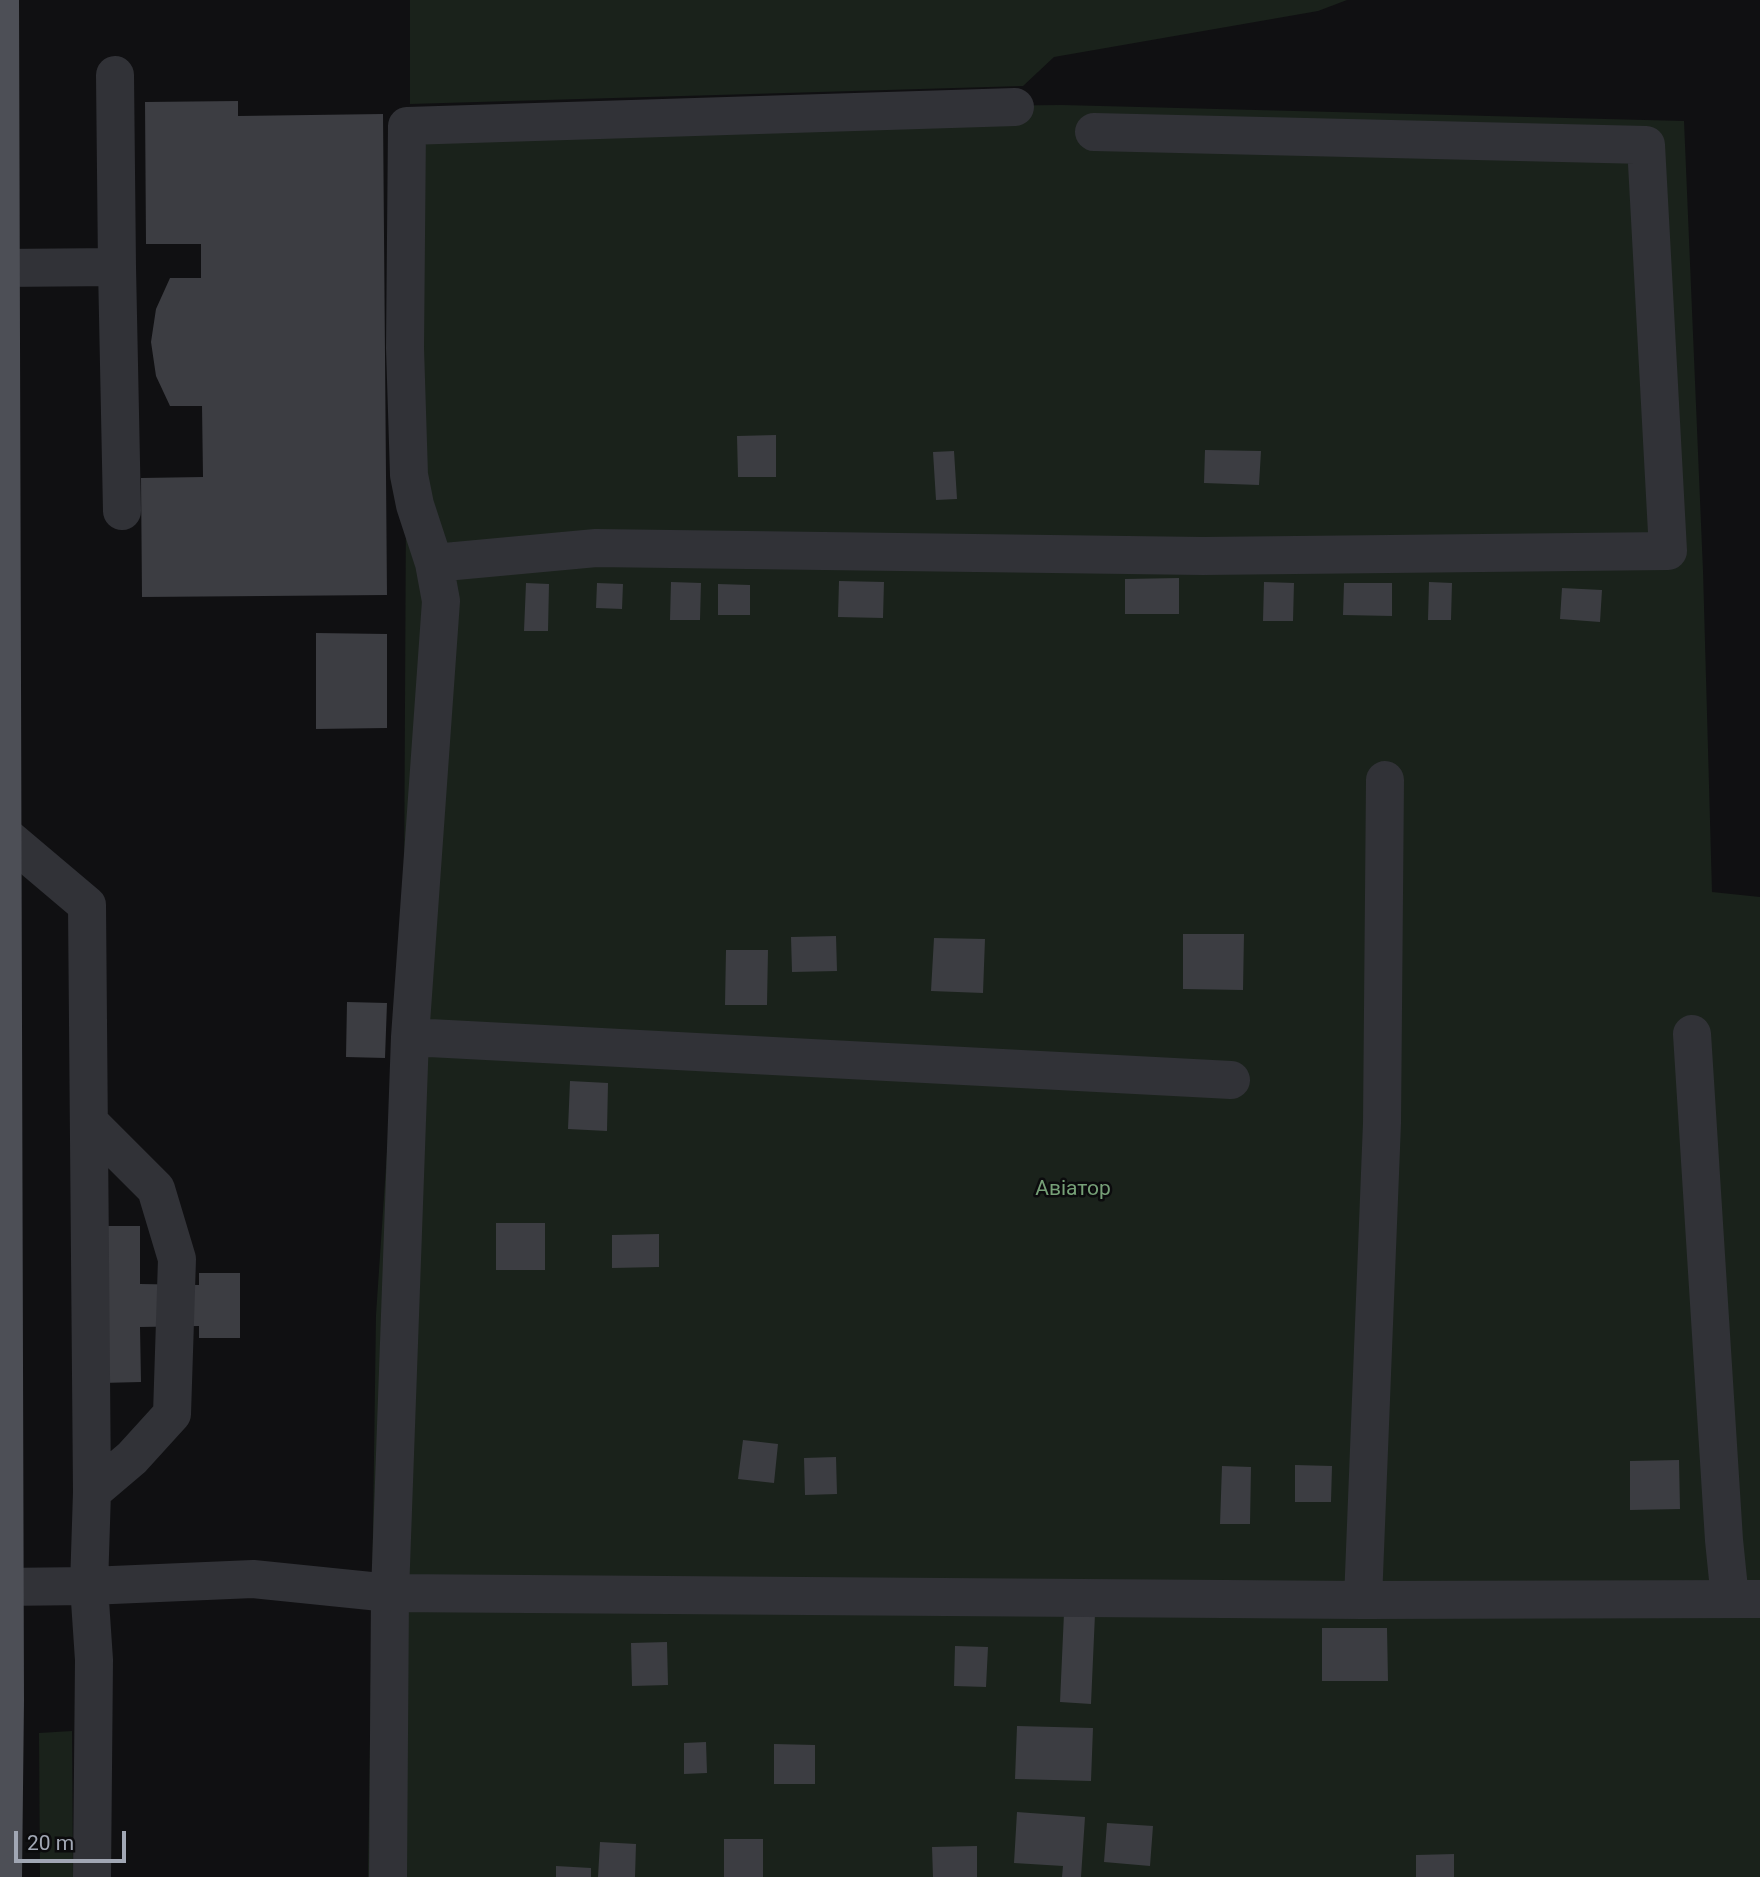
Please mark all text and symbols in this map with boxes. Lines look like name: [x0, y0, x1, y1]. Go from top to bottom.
park label: Авіатор: [1035, 1177, 1111, 1203]
scale bar: [18, 1818, 130, 1862]
text: 20 m: [27, 1831, 74, 1855]

